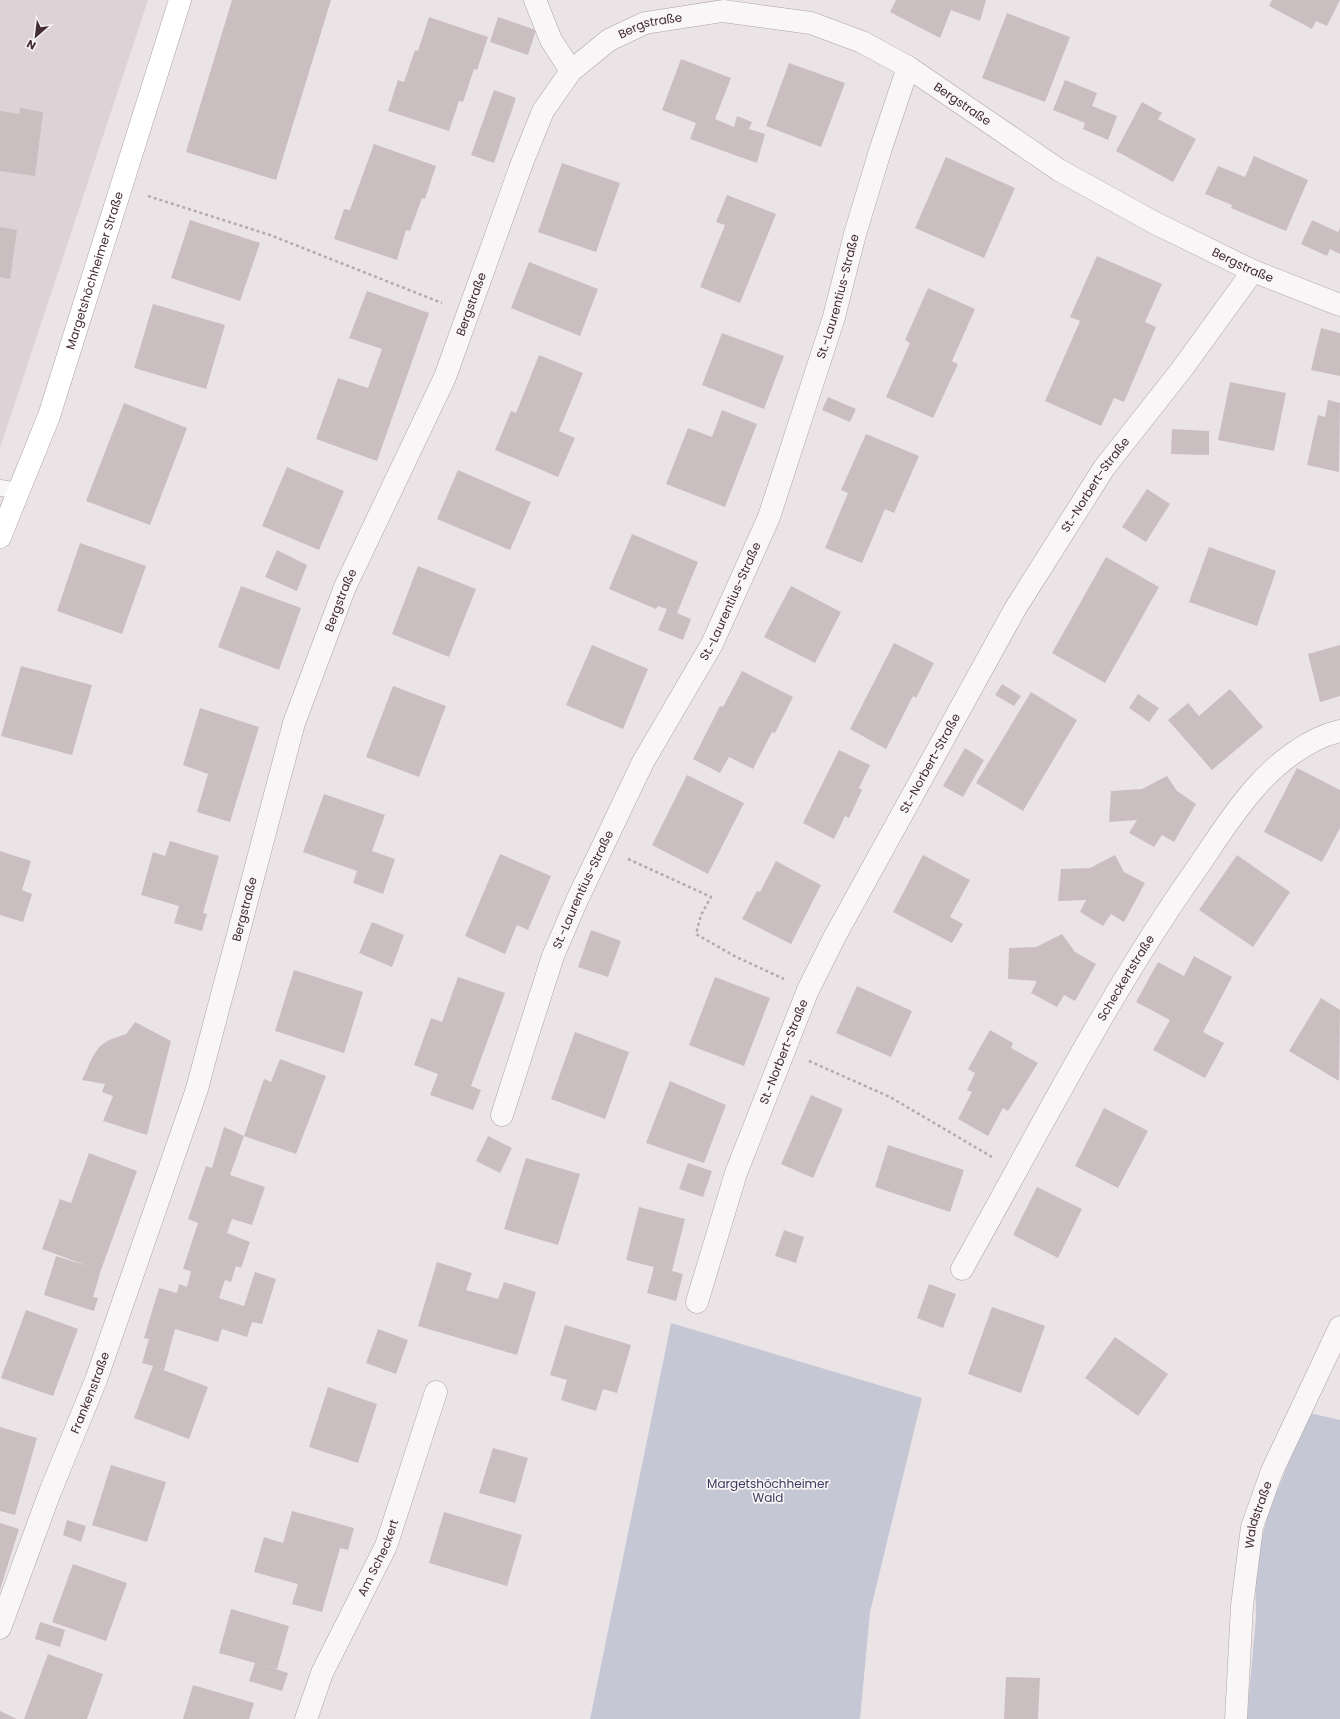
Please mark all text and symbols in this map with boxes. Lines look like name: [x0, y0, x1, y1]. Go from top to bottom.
street label: Bergstraße: [615, 8, 683, 43]
north arrow: [16, 16, 56, 56]
text: N: [24, 36, 39, 54]
street label: Bergstraße: [930, 78, 995, 129]
street label: Margetshöchheimer Straße: [61, 189, 127, 352]
street label: St.-Laurentius-Straße: [812, 232, 863, 361]
street label: Bergstraße: [1209, 243, 1276, 286]
street label: Bergstraße: [452, 270, 490, 338]
street label: St.-Norbert-Straße: [1056, 433, 1133, 535]
street label: St.-Laurentius-Straße: [695, 539, 765, 664]
street label: Bergstraße: [320, 566, 361, 634]
street label: St.-Norbert-Straße: [895, 710, 964, 816]
street label: St.-Laurentius-Straße: [548, 827, 617, 951]
street label: Bergstraße: [227, 875, 261, 943]
street label: Scheckertstraße: [1093, 931, 1158, 1024]
street label: St.-Norbert-Straße: [755, 996, 812, 1107]
street label: Frankenstraße: [66, 1349, 113, 1436]
park label: Margetshöchheimer Wald: [707, 1475, 829, 1506]
street label: Waldstraße: [1240, 1479, 1276, 1550]
street label: Am Scheckert: [353, 1517, 402, 1599]

